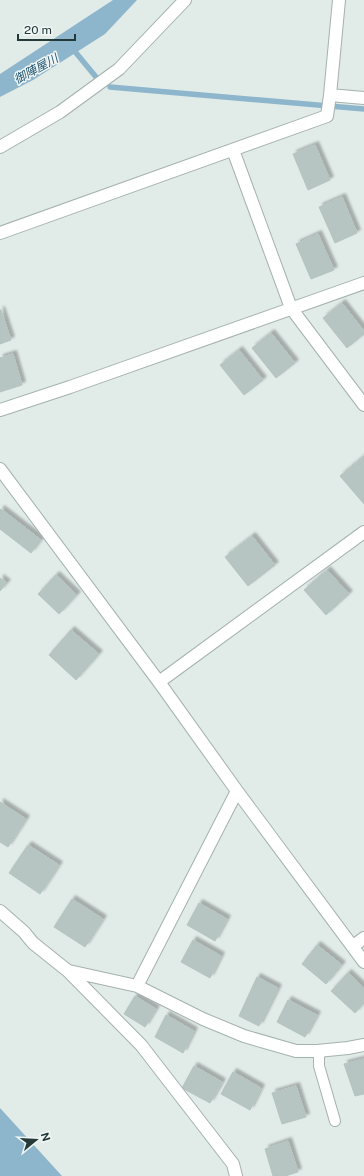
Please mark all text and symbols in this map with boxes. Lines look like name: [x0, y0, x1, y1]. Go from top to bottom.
scale bar: [18, 16, 75, 42]
text: 20 m: [24, 23, 52, 37]
water label: 御陣屋川: [12, 50, 62, 87]
north arrow: [16, 1120, 56, 1160]
text: N: [38, 1131, 53, 1143]

